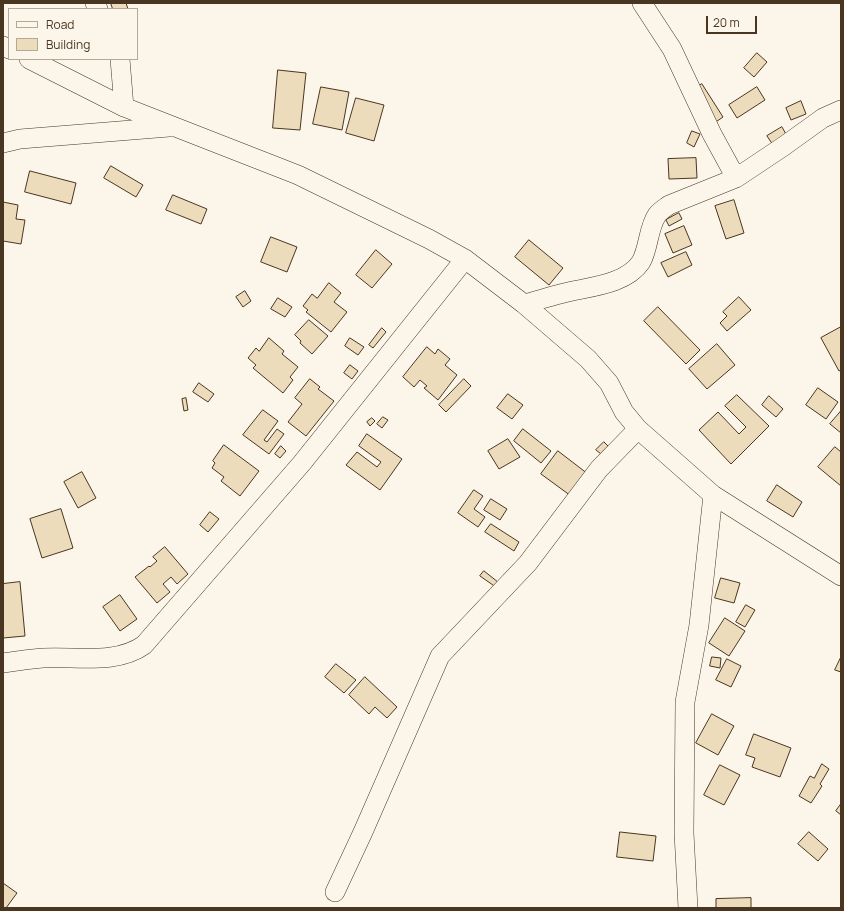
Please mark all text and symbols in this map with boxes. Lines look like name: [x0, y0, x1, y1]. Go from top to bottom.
legend: [8, 8, 138, 60]
scale bar: [708, 8, 759, 34]
text: 20 m: [713, 14, 740, 31]
text: Road: [46, 16, 74, 33]
text: Building: [46, 36, 90, 53]

